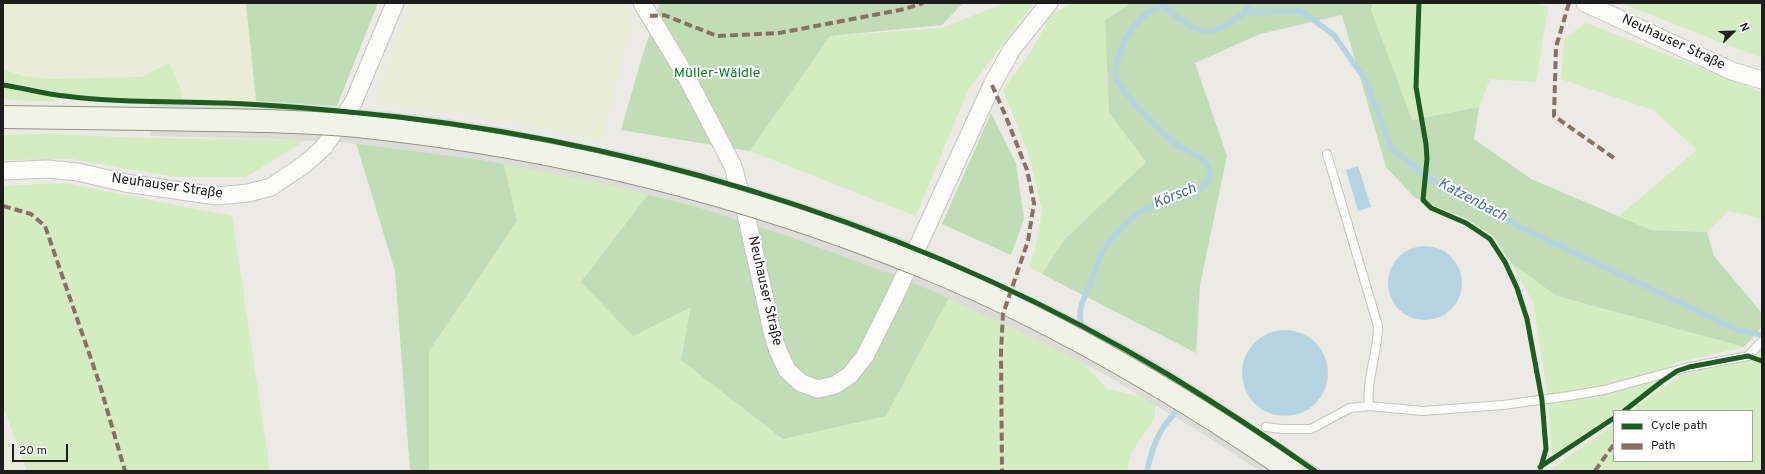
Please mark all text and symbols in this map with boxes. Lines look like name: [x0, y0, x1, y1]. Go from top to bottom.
street label: Neuhauser Straße: [1619, 12, 1727, 74]
north arrow: [1713, 12, 1753, 52]
text: N: [1736, 21, 1752, 34]
park label: Müller-Wäldle: [674, 66, 760, 82]
street label: Neuhauser Straße: [110, 171, 224, 203]
water label: Katzenbach: [1434, 175, 1510, 227]
water label: Körsch: [1151, 180, 1199, 214]
street label: Neuhauser Straße: [743, 234, 785, 348]
legend: [1613, 410, 1753, 462]
text: Cycle path: [1651, 418, 1708, 434]
scale bar: [14, 436, 70, 462]
text: Path: [1651, 438, 1676, 454]
text: 20 m: [19, 443, 47, 459]

